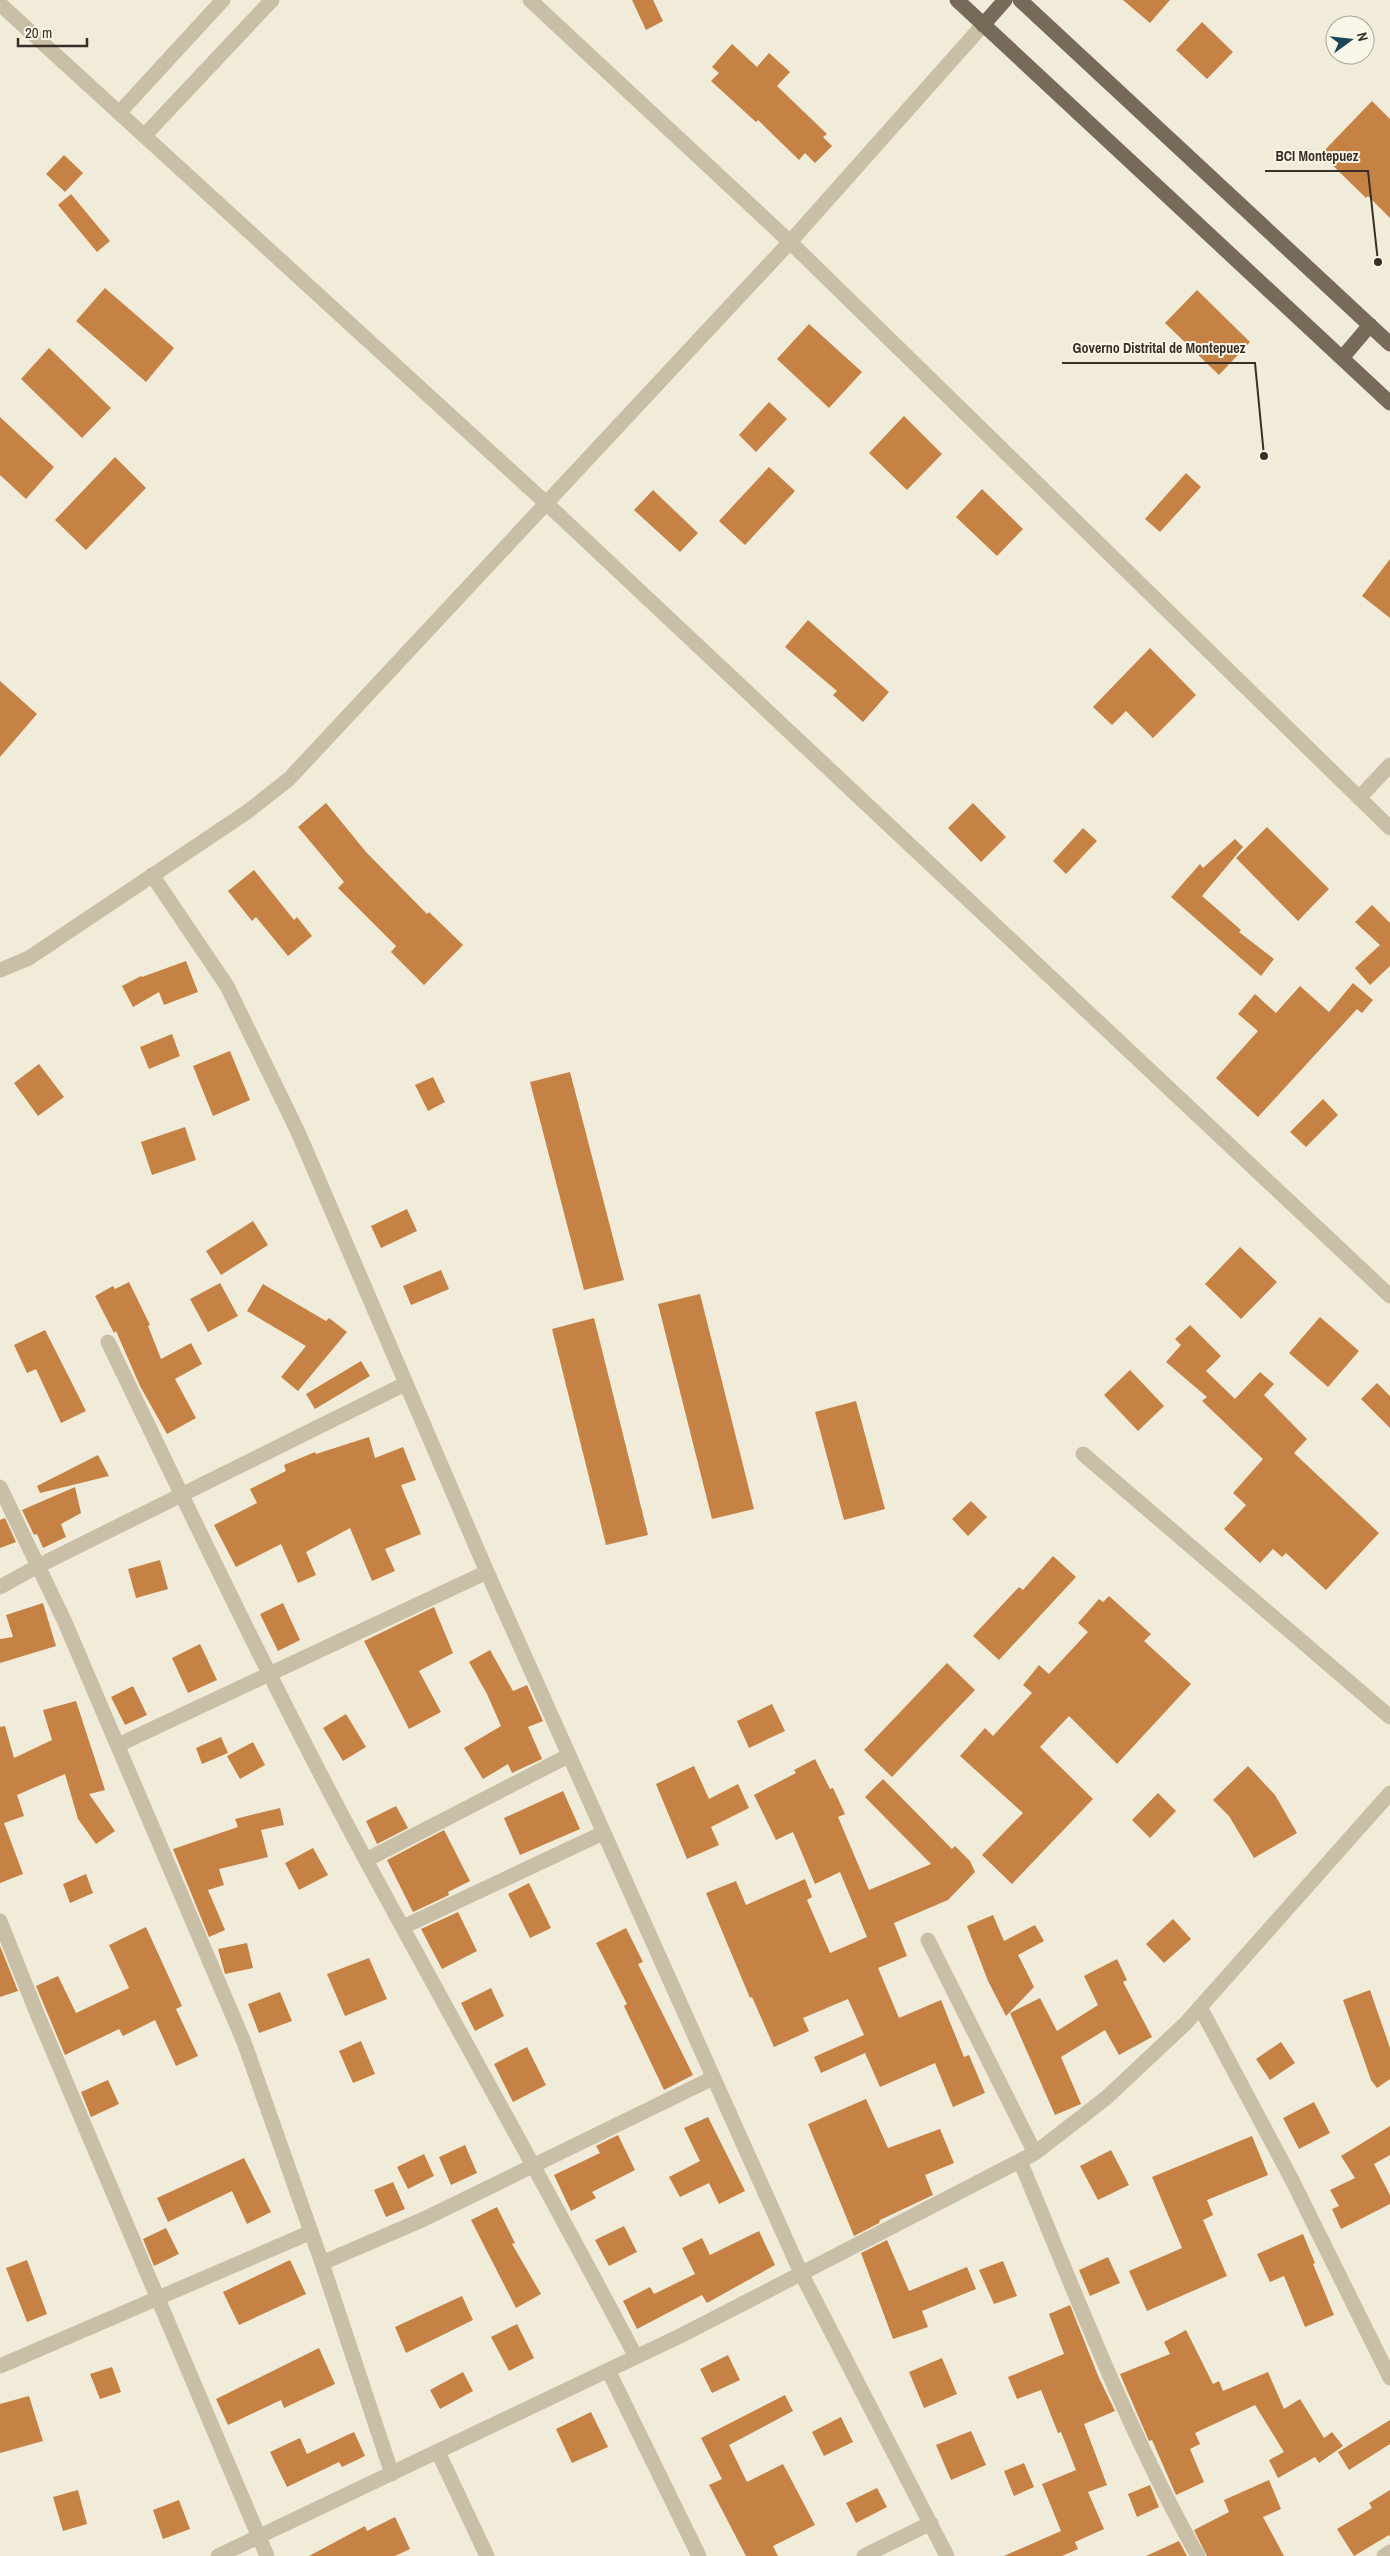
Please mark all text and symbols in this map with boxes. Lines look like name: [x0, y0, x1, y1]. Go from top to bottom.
scale bar: [18, 15, 86, 47]
north arrow: [1325, 15, 1375, 65]
text: 20 m: [25, 22, 52, 43]
text: N: [1353, 30, 1372, 43]
callout: BCI Montepuez: [1265, 142, 1368, 171]
text: BCI Montepuez: [1276, 147, 1359, 165]
callout: Governo Distrital de Montepuez: [1062, 334, 1255, 363]
text: Governo Distrital de Montepuez: [1073, 339, 1246, 357]

